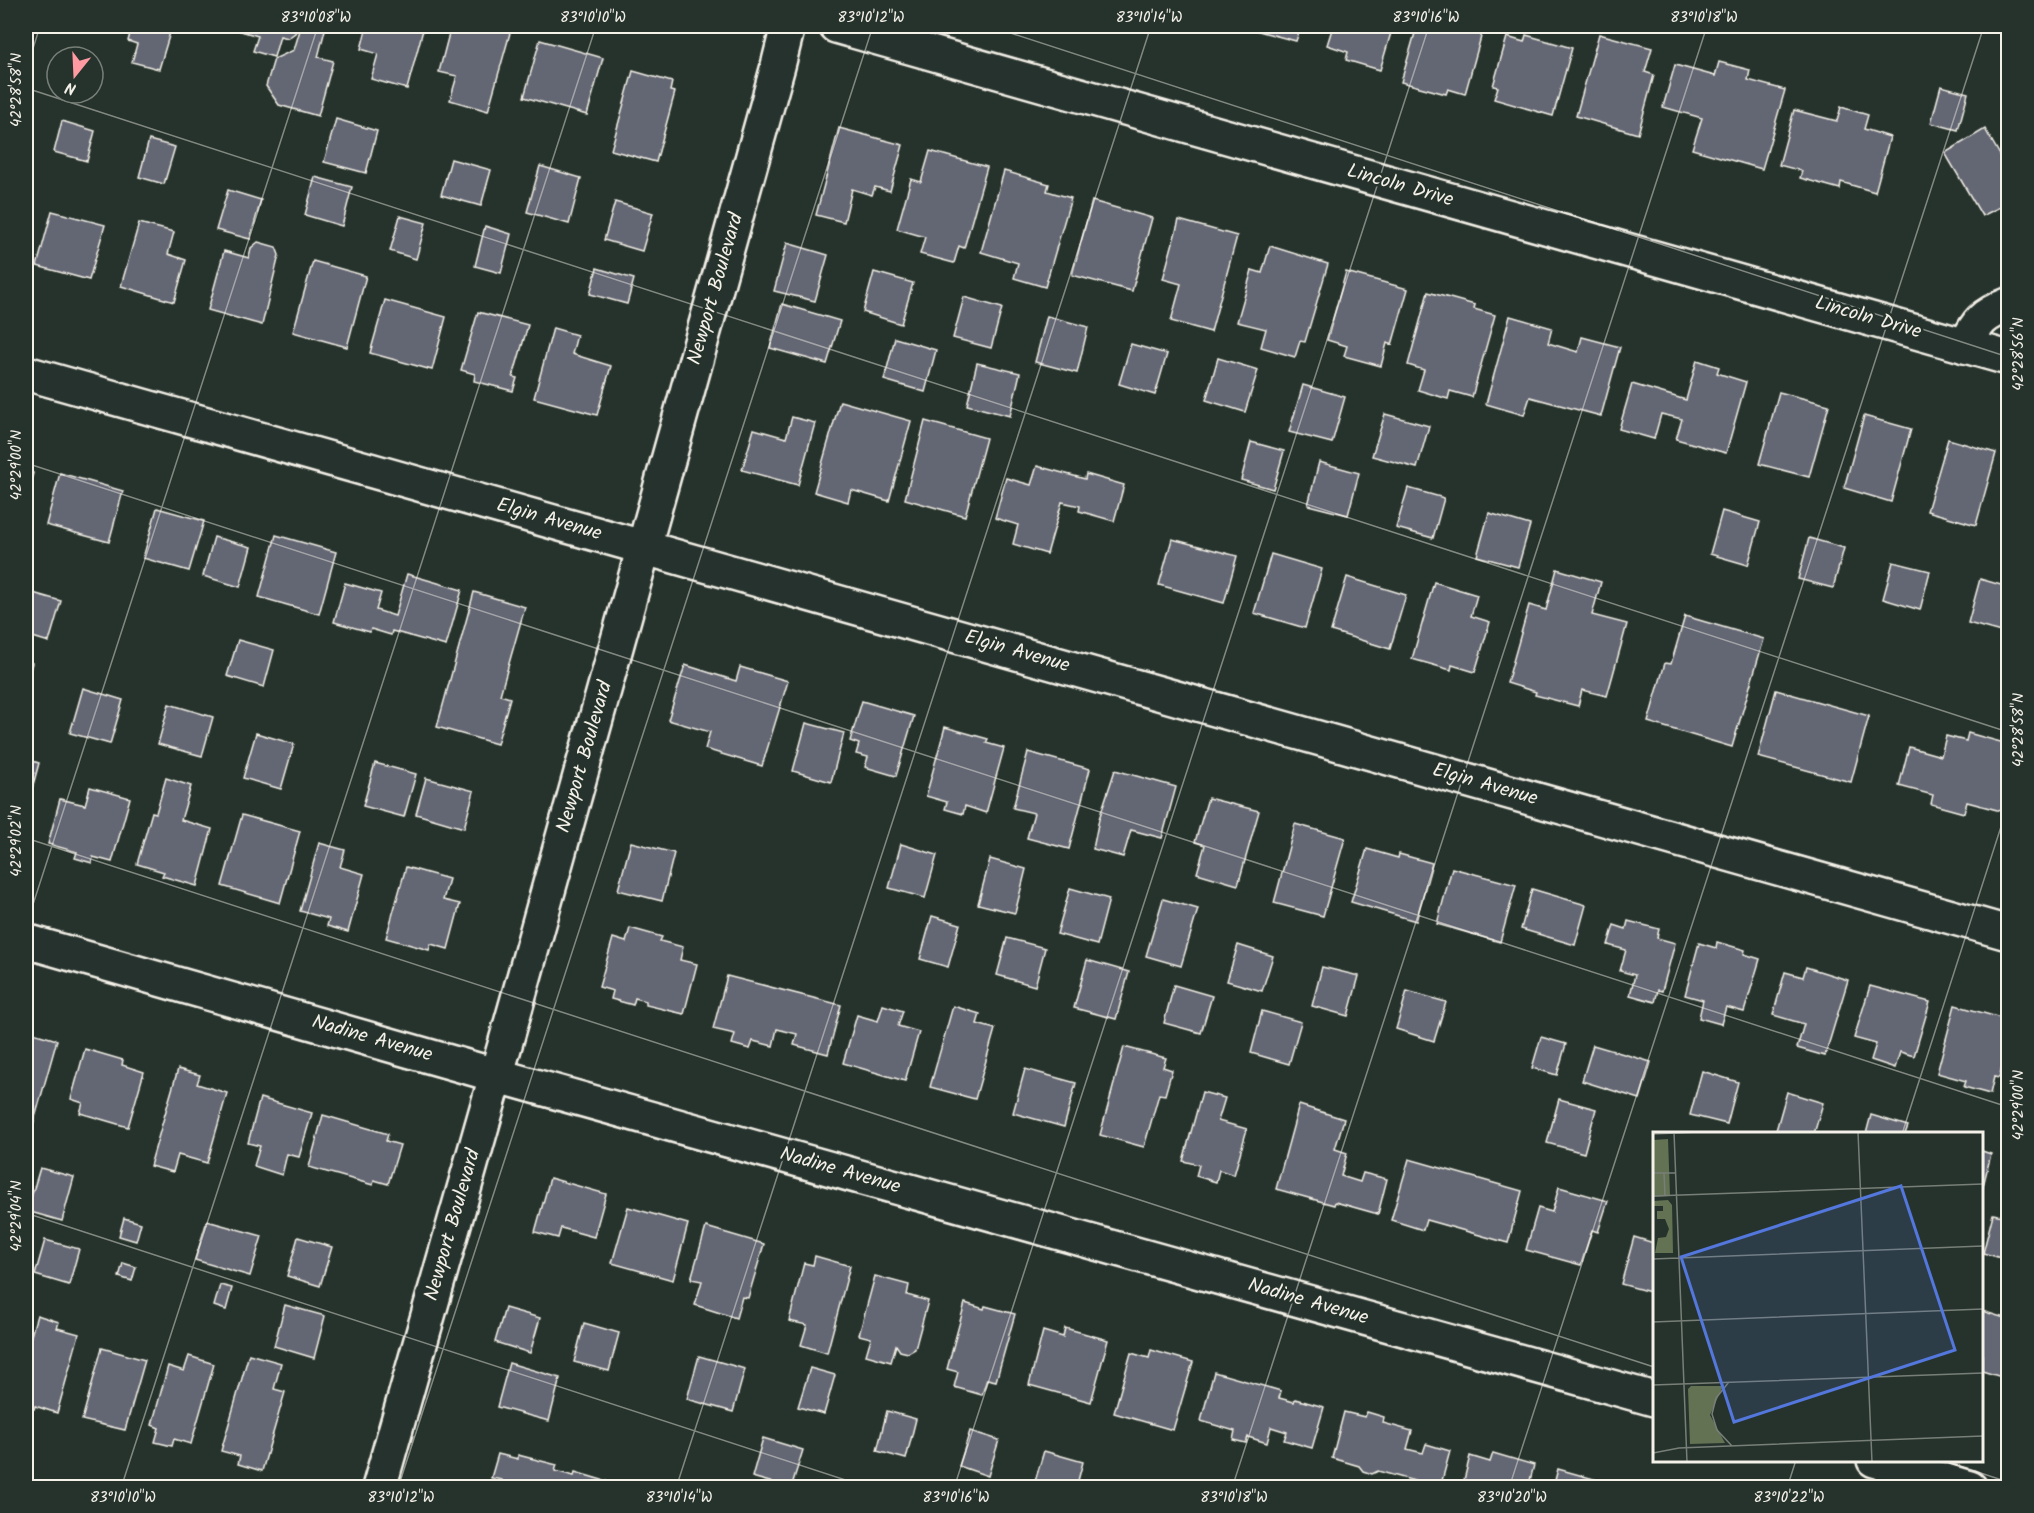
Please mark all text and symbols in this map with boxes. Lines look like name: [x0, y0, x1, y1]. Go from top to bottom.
text: 83°10'08"W: [281, 6, 351, 30]
text: 83°10'10"W: [560, 6, 626, 30]
text: 83°10'12"W: [837, 6, 905, 30]
text: 83°10'14"W: [1116, 6, 1183, 30]
text: 83°10'16"W: [1393, 6, 1460, 30]
text: 83°10'18"W: [1670, 6, 1738, 30]
north arrow: [45, 45, 105, 105]
text: 42°28'58"N: [5, 53, 29, 127]
text: N: [62, 74, 79, 101]
street label: Lincoln Drive: [1343, 156, 1457, 216]
street label: Newport Boulevard: [679, 208, 753, 369]
street label: Lincoln Drive: [1811, 288, 1925, 348]
text: 42°28'56"N: [2007, 317, 2031, 391]
text: 42°29'00"N: [5, 430, 29, 500]
street label: Elgin Avenue: [492, 490, 606, 550]
street label: Elgin Avenue: [960, 622, 1074, 682]
street label: Newport Boulevard: [548, 676, 622, 837]
text: 42°28'58"N: [2007, 693, 2031, 767]
street label: Elgin Avenue: [1428, 755, 1542, 815]
text: 42°29'02"N: [5, 805, 29, 877]
street label: Nadine Avenue: [308, 1006, 436, 1072]
text: 42°29'00"N: [2007, 1070, 2031, 1140]
inset map: [1653, 1132, 1983, 1462]
street label: Nadine Avenue: [776, 1138, 904, 1204]
street label: Newport Boulevard: [416, 1144, 490, 1305]
text: 42°29'04"N: [5, 1180, 29, 1252]
street label: Nadine Avenue: [1244, 1269, 1372, 1335]
text: 83°10'10"W: [90, 1486, 156, 1510]
text: 83°10'12"W: [367, 1486, 435, 1510]
text: 83°10'14"W: [646, 1486, 713, 1510]
text: 83°10'16"W: [923, 1486, 990, 1510]
text: 83°10'18"W: [1200, 1486, 1268, 1510]
text: 83°10'20"W: [1477, 1486, 1547, 1510]
text: 83°10'22"W: [1753, 1486, 1825, 1510]

